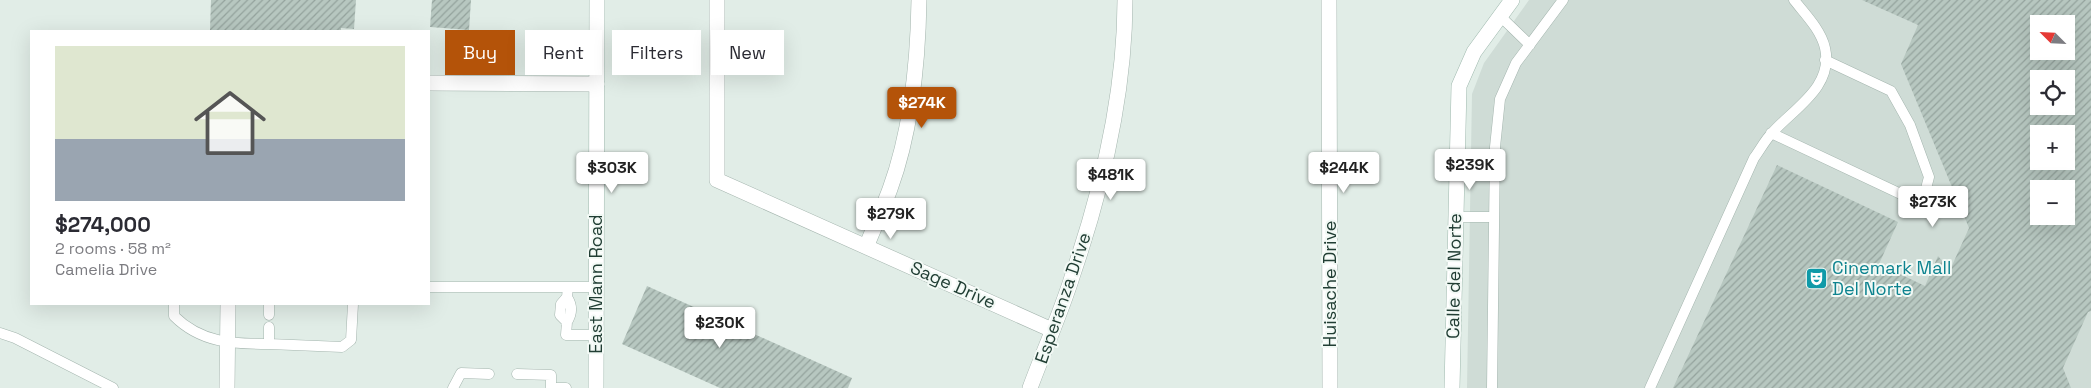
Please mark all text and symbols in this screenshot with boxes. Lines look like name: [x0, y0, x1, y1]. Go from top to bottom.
north arrow: [2030, 15, 2075, 60]
map controls: [2030, 15, 2075, 225]
chip: Buy: [445, 30, 515, 75]
chip: Rent: [525, 30, 602, 75]
chip: Filters: [612, 30, 701, 75]
chip: New: [711, 30, 784, 75]
button: locate: [2030, 70, 2075, 115]
icon: home: [185, 78, 275, 168]
pin: $274K: [887, 86, 957, 129]
text: $274K: [898, 92, 946, 113]
button: +: [2030, 125, 2075, 170]
pin: $239K: [1435, 148, 1505, 191]
pin: $303K: [577, 152, 647, 194]
pin: $244K: [1309, 152, 1379, 194]
text: $239K: [1446, 154, 1494, 175]
text: $303K: [587, 157, 637, 178]
text: $244K: [1319, 157, 1369, 178]
pin: $481K: [1076, 158, 1146, 201]
text: $481K: [1088, 164, 1134, 185]
button: −: [2030, 180, 2075, 225]
pin: $273K: [1898, 186, 1968, 228]
text: $273K: [1909, 191, 1957, 212]
pin: $279K: [856, 198, 926, 240]
text: $279K: [867, 203, 915, 224]
text: $274,000: [55, 211, 151, 238]
street label: Calle del Norte: [1441, 213, 1466, 339]
street label: East Mann Road: [584, 214, 607, 354]
street label: Huisache Drive: [1318, 221, 1341, 347]
street label: Esperanza Drive: [1029, 229, 1096, 366]
text: 2 rooms · 58 m²: [55, 238, 171, 259]
street label: Sage Drive: [907, 256, 999, 314]
place label: Cinemark Mall Del Norte: [1832, 256, 1951, 300]
text: Camelia Drive: [55, 259, 157, 280]
theatre icon: Cinemark Mall Del Norte: [1804, 266, 1828, 290]
pin: $230K: [685, 306, 755, 349]
text: $230K: [695, 312, 745, 333]

